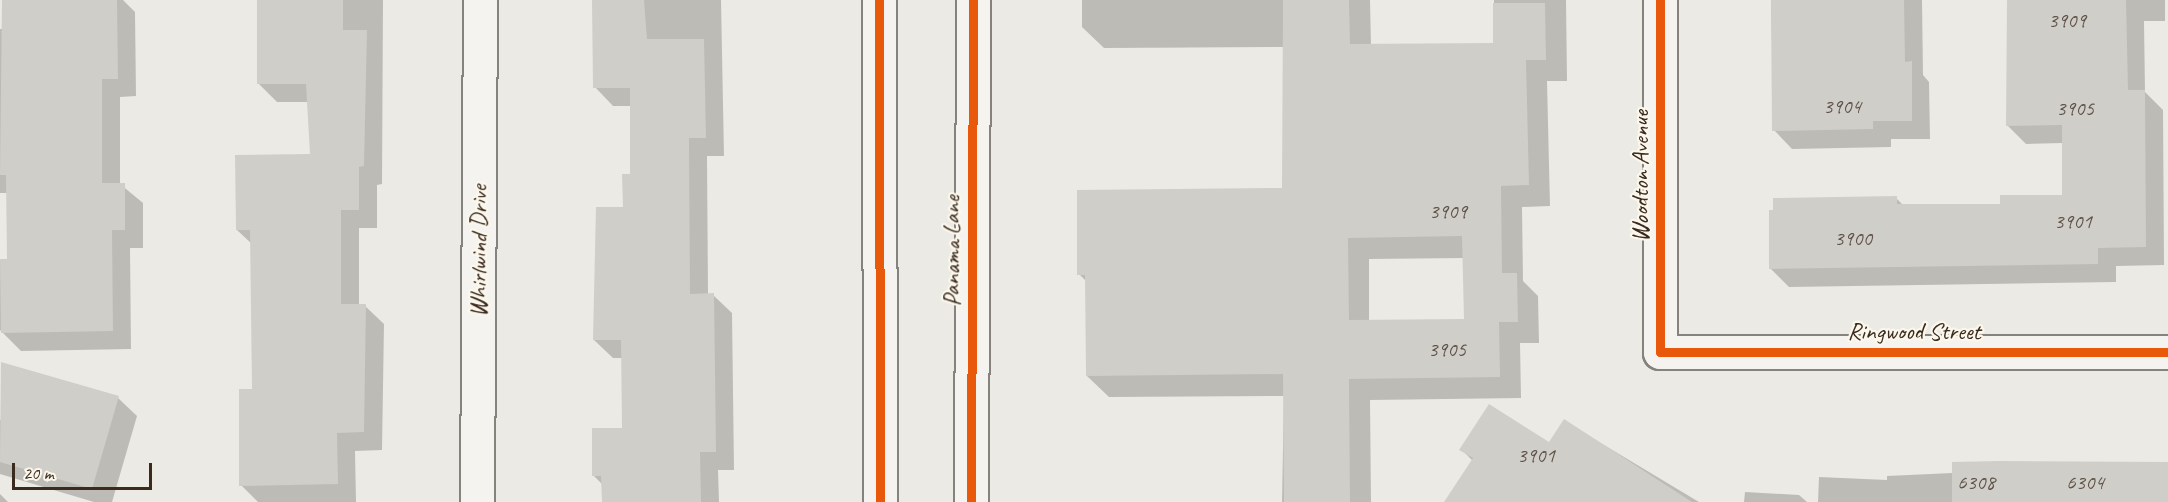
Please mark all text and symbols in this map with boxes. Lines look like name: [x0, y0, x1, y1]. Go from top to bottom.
house number: 3909: [2048, 7, 2086, 33]
house number: 3904: [1823, 93, 1861, 119]
house number: 3905: [2056, 95, 2094, 121]
street label: Woodton Avenue: [1627, 110, 1655, 242]
street label: Whirlwind Drive: [465, 185, 493, 317]
street label: Panama Lane: [938, 196, 966, 306]
house number: 3909: [1429, 198, 1467, 224]
house number: 3901: [2054, 208, 2092, 234]
house number: 3900: [1834, 225, 1872, 251]
street label: Ringwood Street: [1847, 318, 1981, 346]
house number: 3905: [1428, 336, 1466, 362]
house number: 3901: [1517, 442, 1555, 468]
scale bar: [15, 451, 154, 489]
text: 20 m: [23, 462, 54, 484]
house number: 6308: [1957, 469, 1995, 495]
house number: 6304: [2066, 469, 2104, 495]

